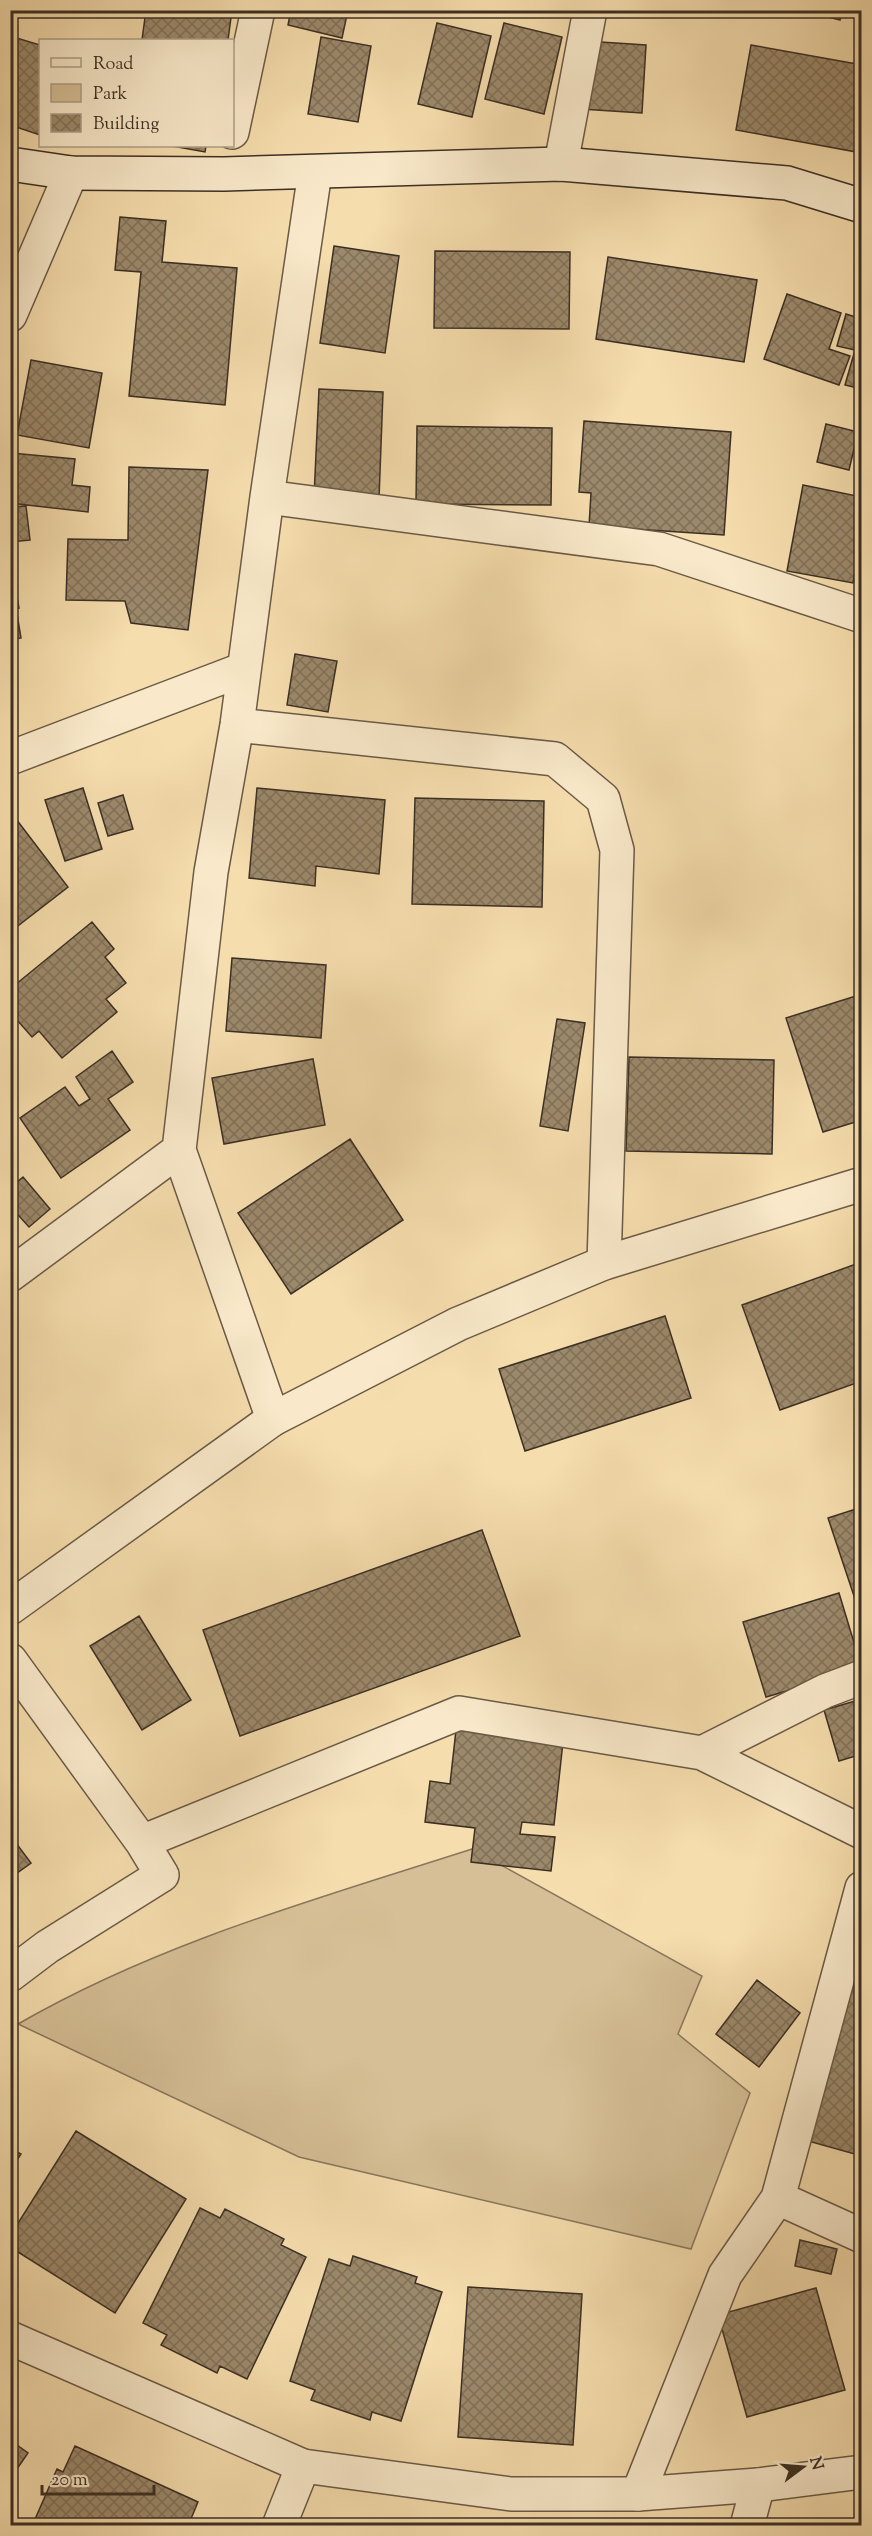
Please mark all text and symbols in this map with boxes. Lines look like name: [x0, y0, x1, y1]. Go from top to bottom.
legend: [39, 39, 234, 147]
text: Road: [93, 52, 133, 78]
text: Park: [93, 82, 128, 108]
text: Building: [93, 112, 159, 138]
north arrow: [773, 2437, 833, 2497]
text: N: [802, 2454, 828, 2473]
scale bar: [42, 2458, 154, 2496]
text: 20 m: [51, 2468, 88, 2494]

